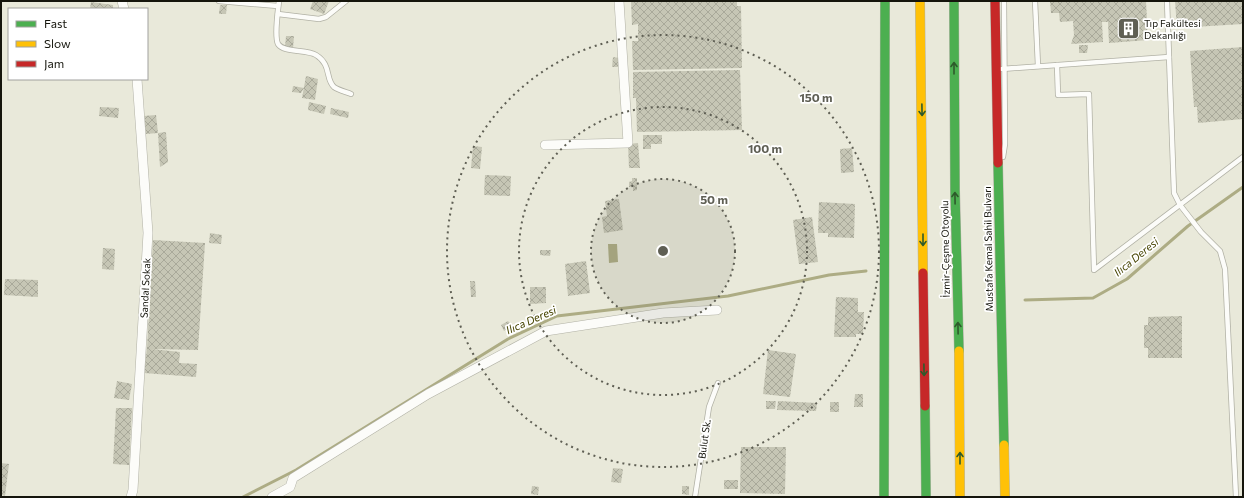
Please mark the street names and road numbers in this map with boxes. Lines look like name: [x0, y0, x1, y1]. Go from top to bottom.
street label: Mustafa Kemal Sahil Bulvarı: [981, 186, 995, 312]
street label: İzmir-Çeşme Otoyolu: [938, 200, 952, 298]
street label: Sandal Sokak: [137, 257, 153, 318]
street label: Bulut Sk.: [695, 418, 713, 460]

